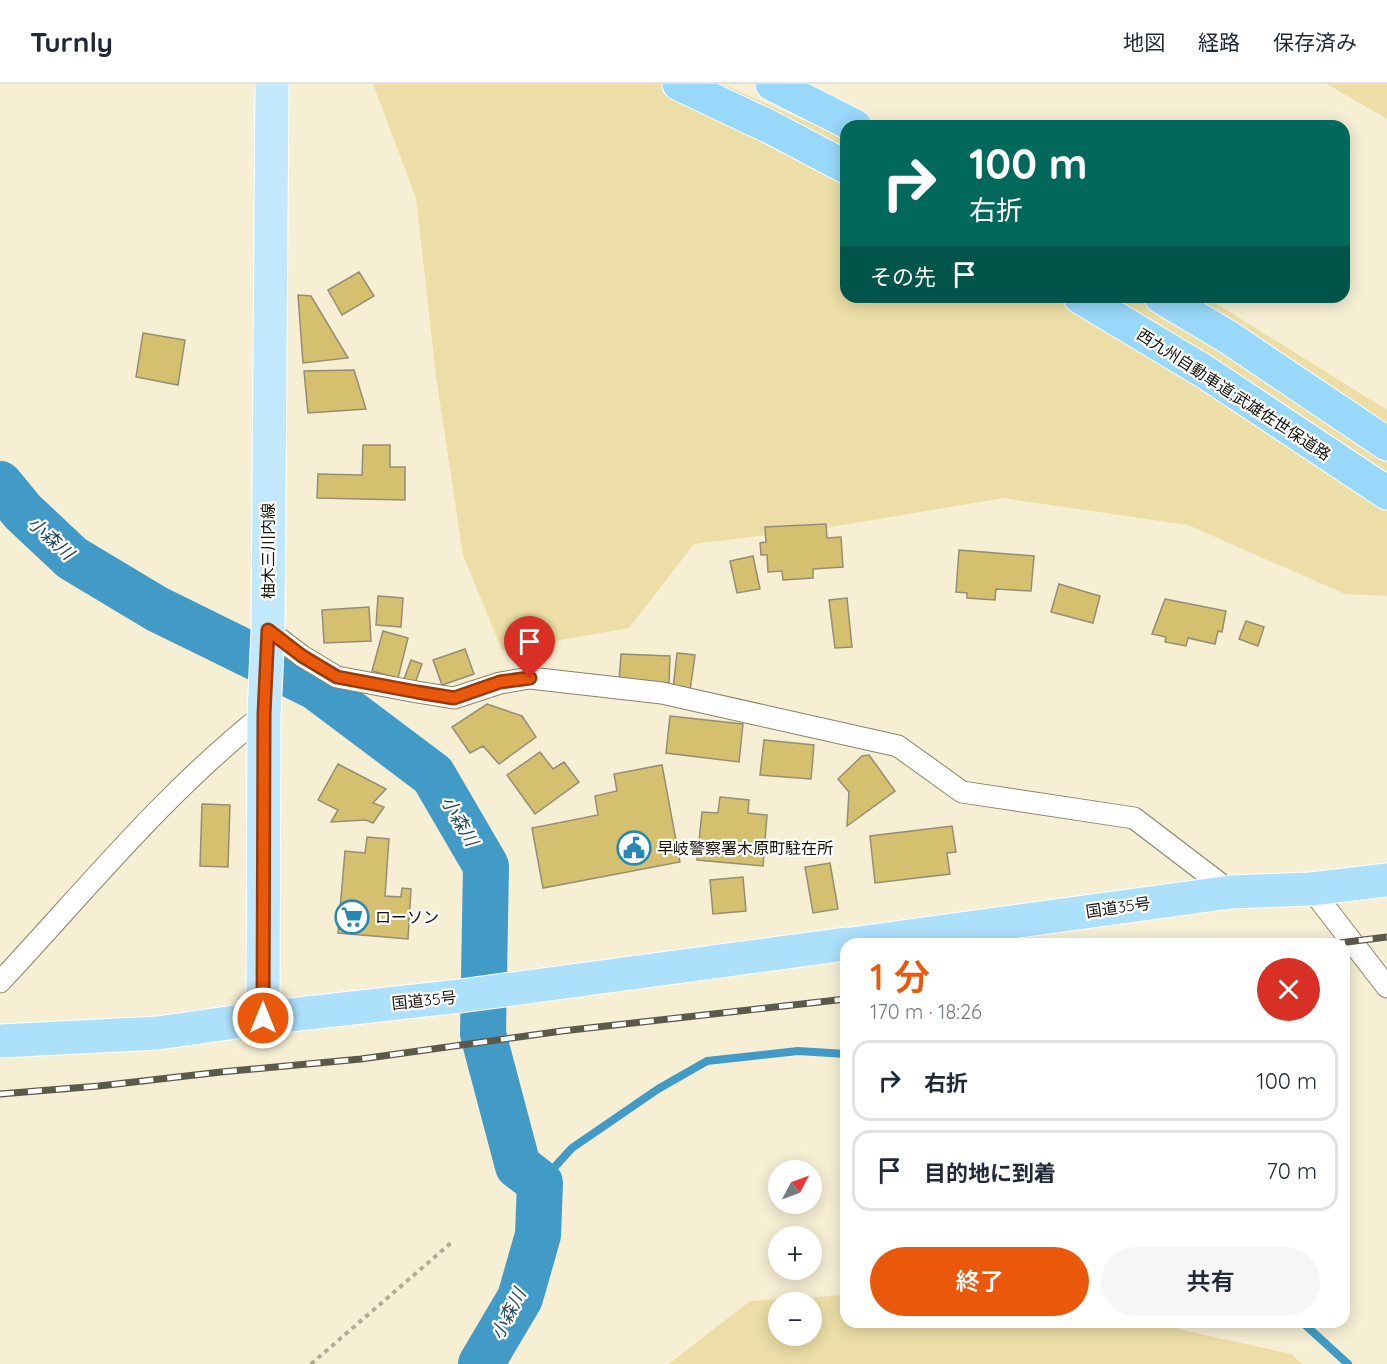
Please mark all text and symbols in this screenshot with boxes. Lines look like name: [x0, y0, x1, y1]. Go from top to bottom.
text: Turnly: [30, 24, 113, 59]
text: 地図: [1123, 29, 1165, 55]
text: 経路: [1198, 29, 1240, 55]
text: 保存済み: [1273, 29, 1357, 55]
text: 100 m: [969, 137, 1087, 190]
icon: right: [870, 144, 948, 222]
text: 右折: [969, 193, 1023, 227]
icon: arrive: [948, 258, 981, 291]
text: その先: [870, 263, 936, 291]
street label: 西九州自動車道;武雄佐世保道路: [1133, 324, 1335, 464]
street label: 柚木三川内線: [258, 503, 278, 599]
water label: 小森川: [23, 511, 80, 566]
pin: [504, 616, 555, 678]
icon: arrive: [513, 625, 546, 658]
water label: 小森川: [437, 792, 484, 852]
public building icon: 早岐警察署木原町駐在所: [616, 830, 652, 866]
place label: 早岐警察署木原町駐在所: [657, 838, 833, 858]
street label: 国道35号: [1084, 893, 1152, 921]
supermarket icon: ローソン: [334, 899, 370, 935]
place label: ローソン: [375, 907, 439, 927]
text: 1 分: [870, 954, 930, 999]
button: close: [1257, 958, 1320, 1021]
position arrow: [231, 986, 295, 1050]
street label: 国道35号: [391, 987, 457, 1013]
text: 170 m · 18:26: [870, 999, 982, 1024]
icon: right: [873, 1064, 906, 1097]
text: 100 m: [1257, 1067, 1317, 1095]
text: 右折: [924, 1069, 968, 1097]
icon: arrive: [873, 1154, 906, 1187]
text: 70 m: [1267, 1157, 1317, 1185]
text: 目的地に到着: [924, 1159, 1056, 1187]
north arrow: [768, 1160, 822, 1214]
map controls: [768, 1160, 822, 1346]
button: +: [768, 1226, 822, 1280]
button: 終了: [870, 1247, 1089, 1316]
button: 共有: [1101, 1247, 1320, 1316]
water label: 小森川: [485, 1283, 531, 1343]
button: −: [768, 1292, 822, 1346]

